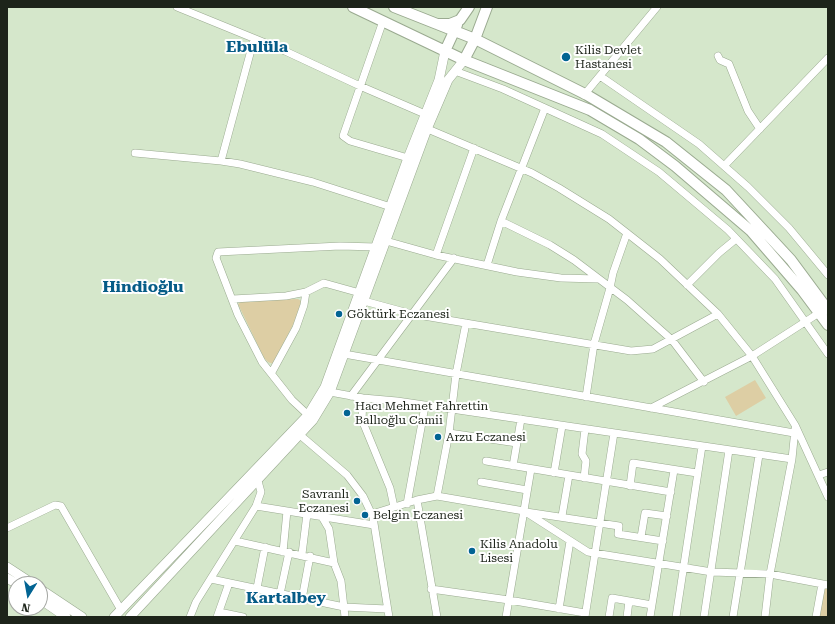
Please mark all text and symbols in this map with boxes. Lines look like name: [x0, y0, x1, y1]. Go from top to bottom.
district label: Ebulüla: [226, 37, 288, 57]
place label: Kilis Devlet Hastanesi: [575, 43, 641, 71]
marker: Kilis Devlet Hastanesi: [560, 51, 572, 63]
district label: Hindioğlu: [102, 277, 184, 297]
place label: Göktürk Eczanesi: [347, 307, 450, 321]
marker: Göktürk Eczanesi: [334, 309, 344, 319]
place label: Hacı Mehmet Fahrettin Ballıoğlu Camii: [355, 399, 488, 427]
marker: Hacı Mehmet Fahrettin Ballıoğlu Camii: [342, 408, 352, 418]
place label: Arzu Eczanesi: [446, 430, 526, 444]
marker: Arzu Eczanesi: [433, 432, 443, 442]
place label: Savranlı Eczanesi: [299, 487, 349, 515]
marker: Savranlı Eczanesi: [352, 496, 362, 506]
place label: Belgin Eczanesi: [373, 508, 463, 522]
marker: Belgin Eczanesi: [360, 510, 370, 520]
place label: Kilis Anadolu Lisesi: [480, 537, 558, 565]
marker: Kilis Anadolu Lisesi: [467, 546, 477, 556]
north arrow: [8, 576, 48, 616]
district label: Kartalbey: [246, 588, 326, 608]
text: N: [20, 600, 31, 614]

